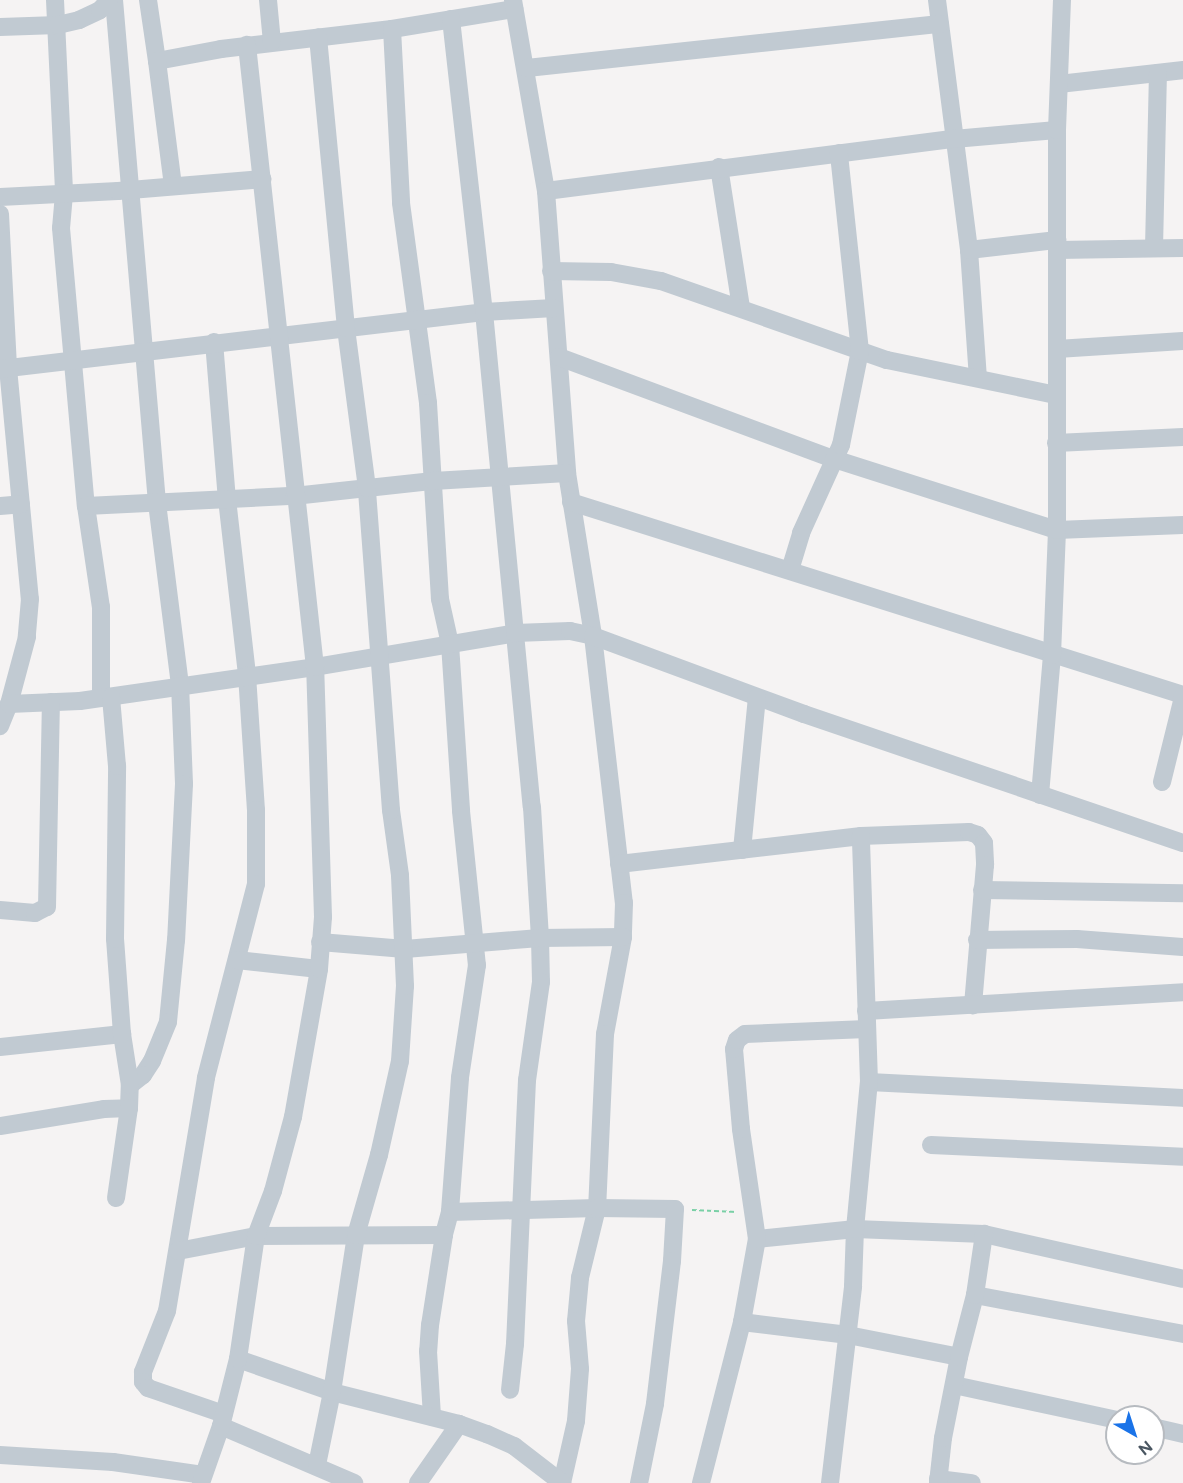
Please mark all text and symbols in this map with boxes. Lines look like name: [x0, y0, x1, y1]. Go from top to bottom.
north arrow: [1105, 1405, 1165, 1465]
text: N: [1135, 1437, 1156, 1459]

